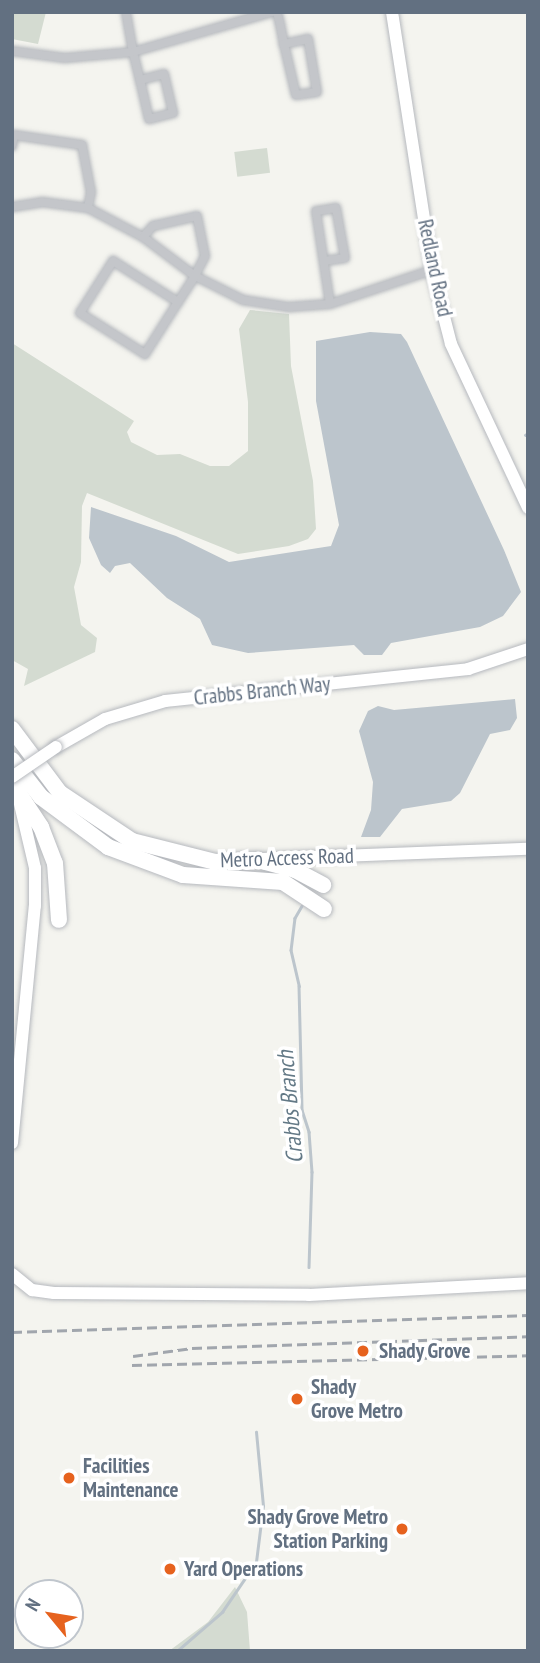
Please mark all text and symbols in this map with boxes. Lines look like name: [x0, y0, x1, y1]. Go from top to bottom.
street label: Redland Road: [412, 217, 458, 319]
street label: Crabbs Branch Way: [192, 671, 332, 711]
street label: Metro Access Road: [220, 843, 354, 873]
water label: Crabbs Branch: [271, 1049, 309, 1165]
place label: Shady Grove: [379, 1338, 471, 1364]
marker: Shady Grove: [353, 1341, 373, 1361]
place label: Shady Grove Metro: [311, 1374, 403, 1424]
marker: Shady Grove Metro: [289, 1391, 305, 1407]
place label: Facilities Maintenance: [83, 1453, 178, 1503]
marker: Facilities Maintenance: [61, 1470, 77, 1486]
place label: Shady Grove Metro Station Parking: [247, 1504, 388, 1554]
marker: Shady Grove Metro Station Parking: [394, 1521, 410, 1537]
place label: Yard Operations: [184, 1556, 303, 1582]
marker: Yard Operations: [162, 1561, 178, 1577]
north arrow: [14, 1579, 84, 1649]
text: N: [20, 1594, 46, 1615]

